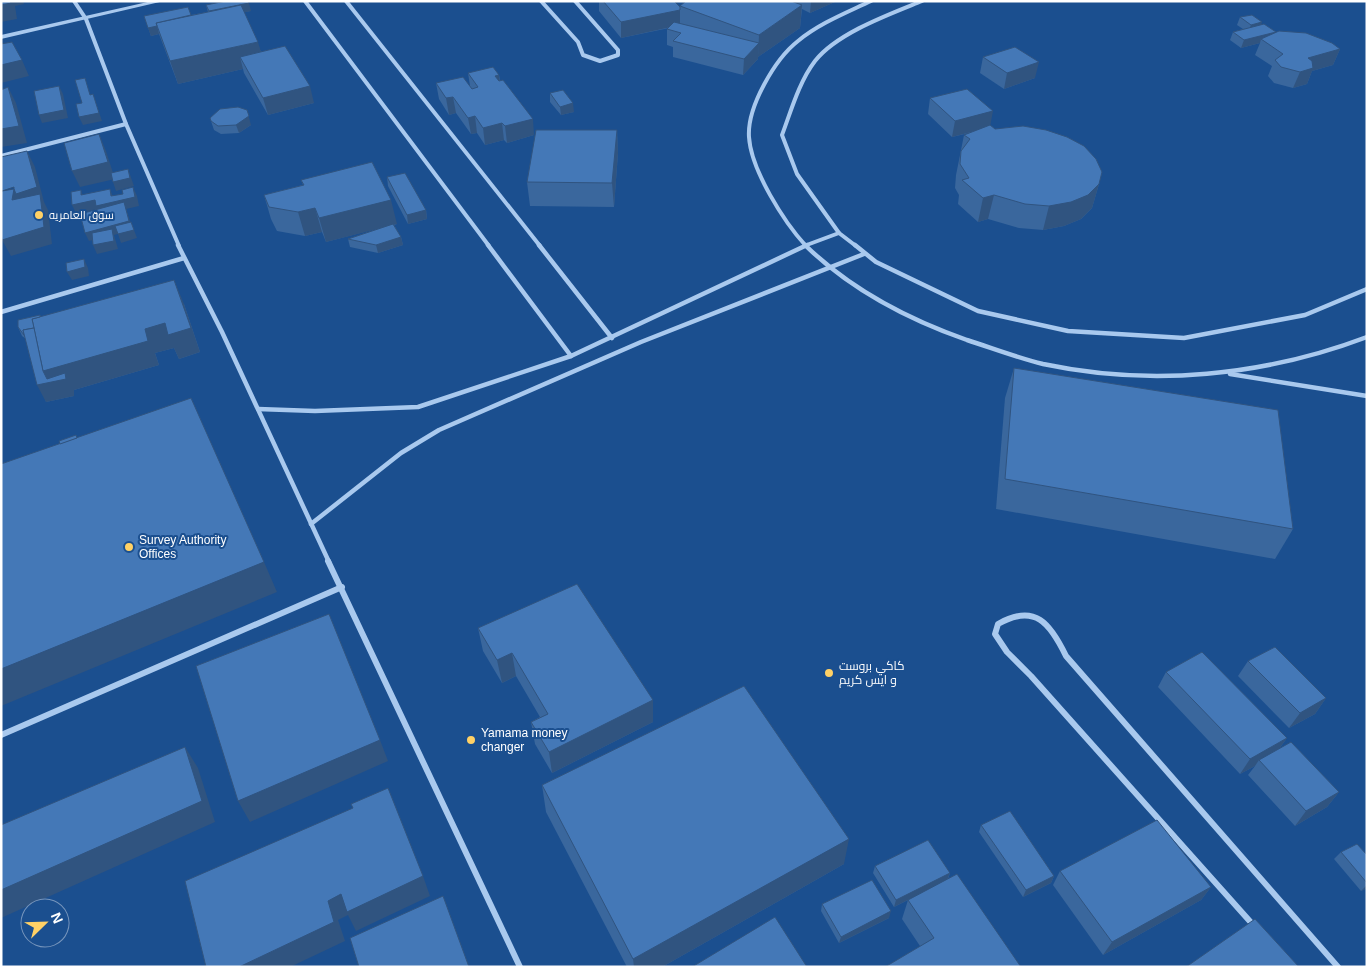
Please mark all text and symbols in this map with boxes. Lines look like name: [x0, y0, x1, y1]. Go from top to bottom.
marker: سوق العامريه: [33, 209, 45, 221]
place label: سوق العامريه: [49, 209, 114, 222]
place label: Survey Authority Offices: [139, 533, 226, 561]
marker: Survey Authority Offices: [123, 541, 135, 553]
place label: كاكي بروست و ايس كريم: [839, 659, 905, 688]
marker: كاكي بروست و ايس كريم: [823, 667, 835, 679]
place label: Yamama money changer: [481, 726, 567, 754]
marker: Yamama money changer: [465, 734, 477, 746]
north arrow: [20, 898, 70, 948]
text: N: [48, 910, 66, 926]

